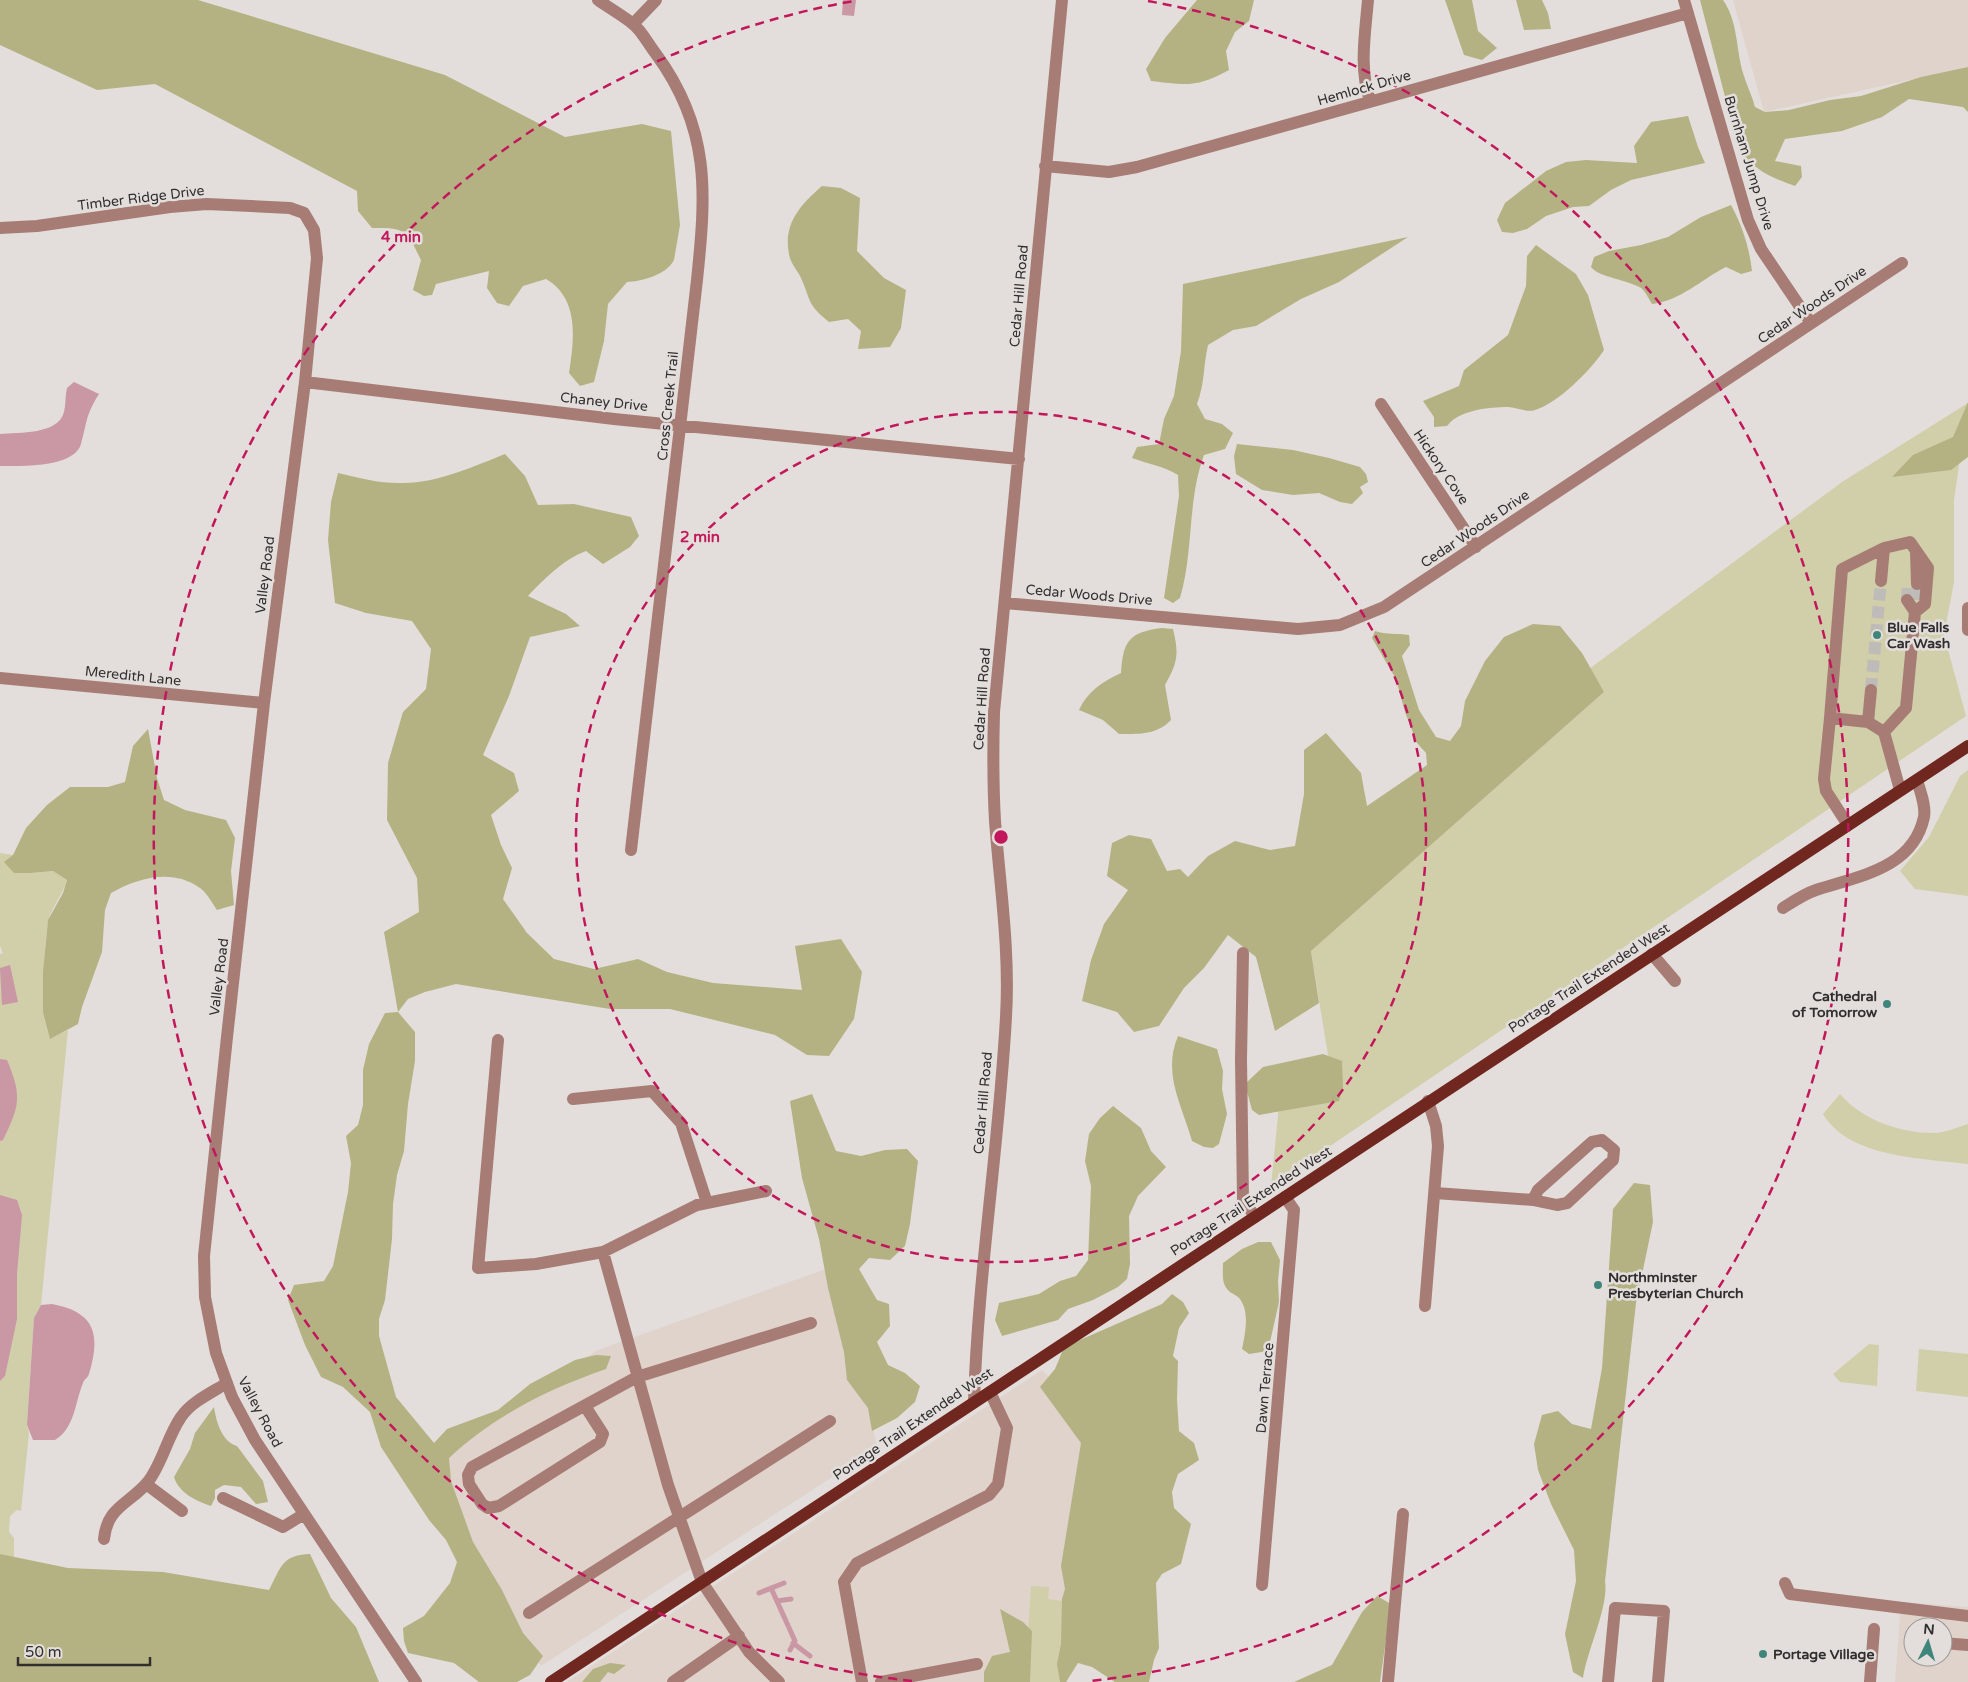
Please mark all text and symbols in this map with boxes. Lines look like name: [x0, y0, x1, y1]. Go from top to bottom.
street label: Hemlock Drive: [1315, 67, 1413, 109]
street label: Burnham Jump Drive: [1720, 94, 1778, 232]
street label: Timber Ridge Drive: [77, 182, 205, 214]
text: 4 min: [381, 228, 421, 246]
street label: Cedar Hill Road: [1006, 244, 1032, 348]
street label: Cedar Woods Drive: [1754, 262, 1870, 348]
street label: Cross Creek Trail: [654, 350, 682, 462]
street label: Chaney Drive: [559, 389, 649, 415]
street label: Hickory Cove: [1410, 426, 1472, 508]
street label: Cedar Woods Drive: [1417, 486, 1533, 572]
text: 2 min: [680, 528, 720, 546]
street label: Valley Road: [252, 535, 278, 615]
street label: Cedar Woods Drive: [1025, 581, 1153, 609]
place label: Blue Falls Car Wash: [1887, 619, 1950, 652]
marker: Blue Falls Car Wash: [1871, 629, 1883, 641]
street label: Cedar Hill Road: [970, 647, 994, 751]
street label: Meredith Lane: [84, 663, 182, 690]
centre of rings: [992, 828, 1010, 846]
street label: Portage Trail Extended West: [1505, 919, 1673, 1037]
street label: Valley Road: [206, 937, 232, 1017]
place label: Cathedral of Tomorrow: [1792, 988, 1877, 1021]
marker: Cathedral of Tomorrow: [1881, 998, 1893, 1010]
street label: Cedar Hill Road: [970, 1051, 996, 1155]
street label: Portage Trail Extended West: [1167, 1142, 1335, 1260]
place label: Northminster Presbyterian Church: [1608, 1269, 1744, 1302]
marker: Northminster Presbyterian Church: [1592, 1279, 1604, 1291]
street label: Dawn Terrace: [1253, 1342, 1277, 1434]
street label: Portage Trail Extended West: [830, 1364, 997, 1484]
street label: Valley Road: [234, 1374, 286, 1450]
north arrow: [1903, 1617, 1953, 1667]
text: N: [1923, 1621, 1935, 1639]
scale bar: [18, 1634, 150, 1666]
text: 50 m: [25, 1643, 62, 1661]
place label: Portage Village: [1773, 1646, 1874, 1663]
marker: Portage Village: [1757, 1648, 1769, 1660]

